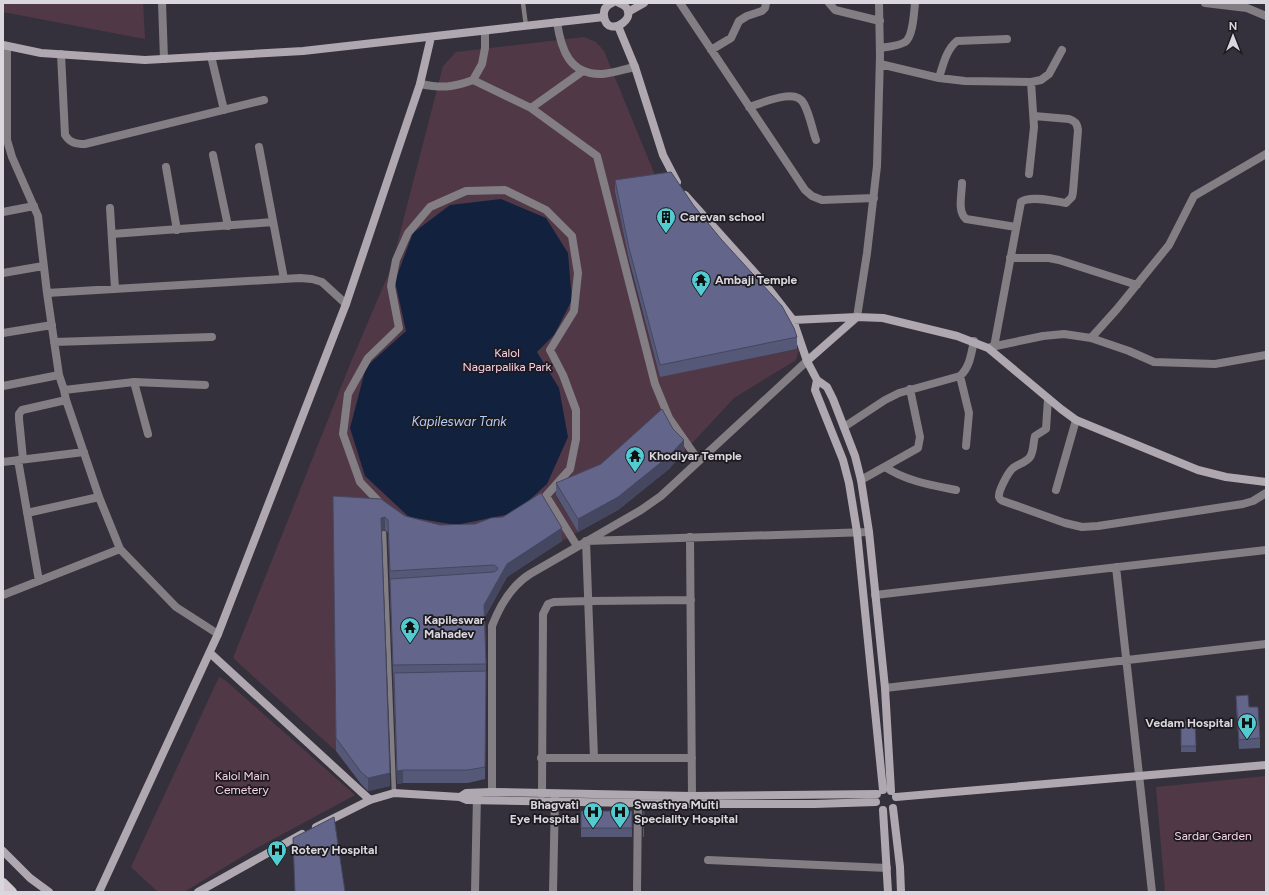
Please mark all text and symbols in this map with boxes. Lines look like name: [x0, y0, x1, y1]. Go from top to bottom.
north arrow: [1213, 16, 1253, 56]
text: N: [1229, 20, 1237, 33]
building icon: Carevan school: [655, 206, 677, 234]
place label: Carevan school: [680, 210, 765, 224]
temple icon: Ambaji Temple: [690, 269, 712, 297]
place label: Ambaji Temple: [715, 273, 798, 287]
park label: Kalol Nagarpalika Park: [463, 346, 552, 374]
water label: Kapileswar Tank: [411, 414, 507, 429]
temple icon: Khodiyar Temple: [624, 445, 646, 473]
place label: Khodiyar Temple: [649, 449, 742, 463]
place label: Kapileswar Mahadev: [424, 613, 485, 641]
temple icon: Kapileswar Mahadev: [399, 616, 421, 644]
hospital icon: Vedam Hospital: [1236, 712, 1258, 740]
place label: Vedam Hospital: [1145, 716, 1233, 730]
park label: Kalol Main Cemetery: [215, 769, 269, 797]
place label: Bhagvati Eye Hospital: [510, 798, 579, 826]
place label: Swasthya Multi Speciality Hospital: [634, 798, 738, 826]
hospital icon: Bhagvati Eye Hospital: [582, 801, 604, 829]
hospital icon: Swasthya Multi Speciality Hospital: [609, 801, 631, 829]
park label: Sardar Garden: [1174, 829, 1252, 843]
hospital icon: Rotery Hospital: [266, 839, 288, 867]
place label: Rotery Hospital: [291, 843, 377, 857]

